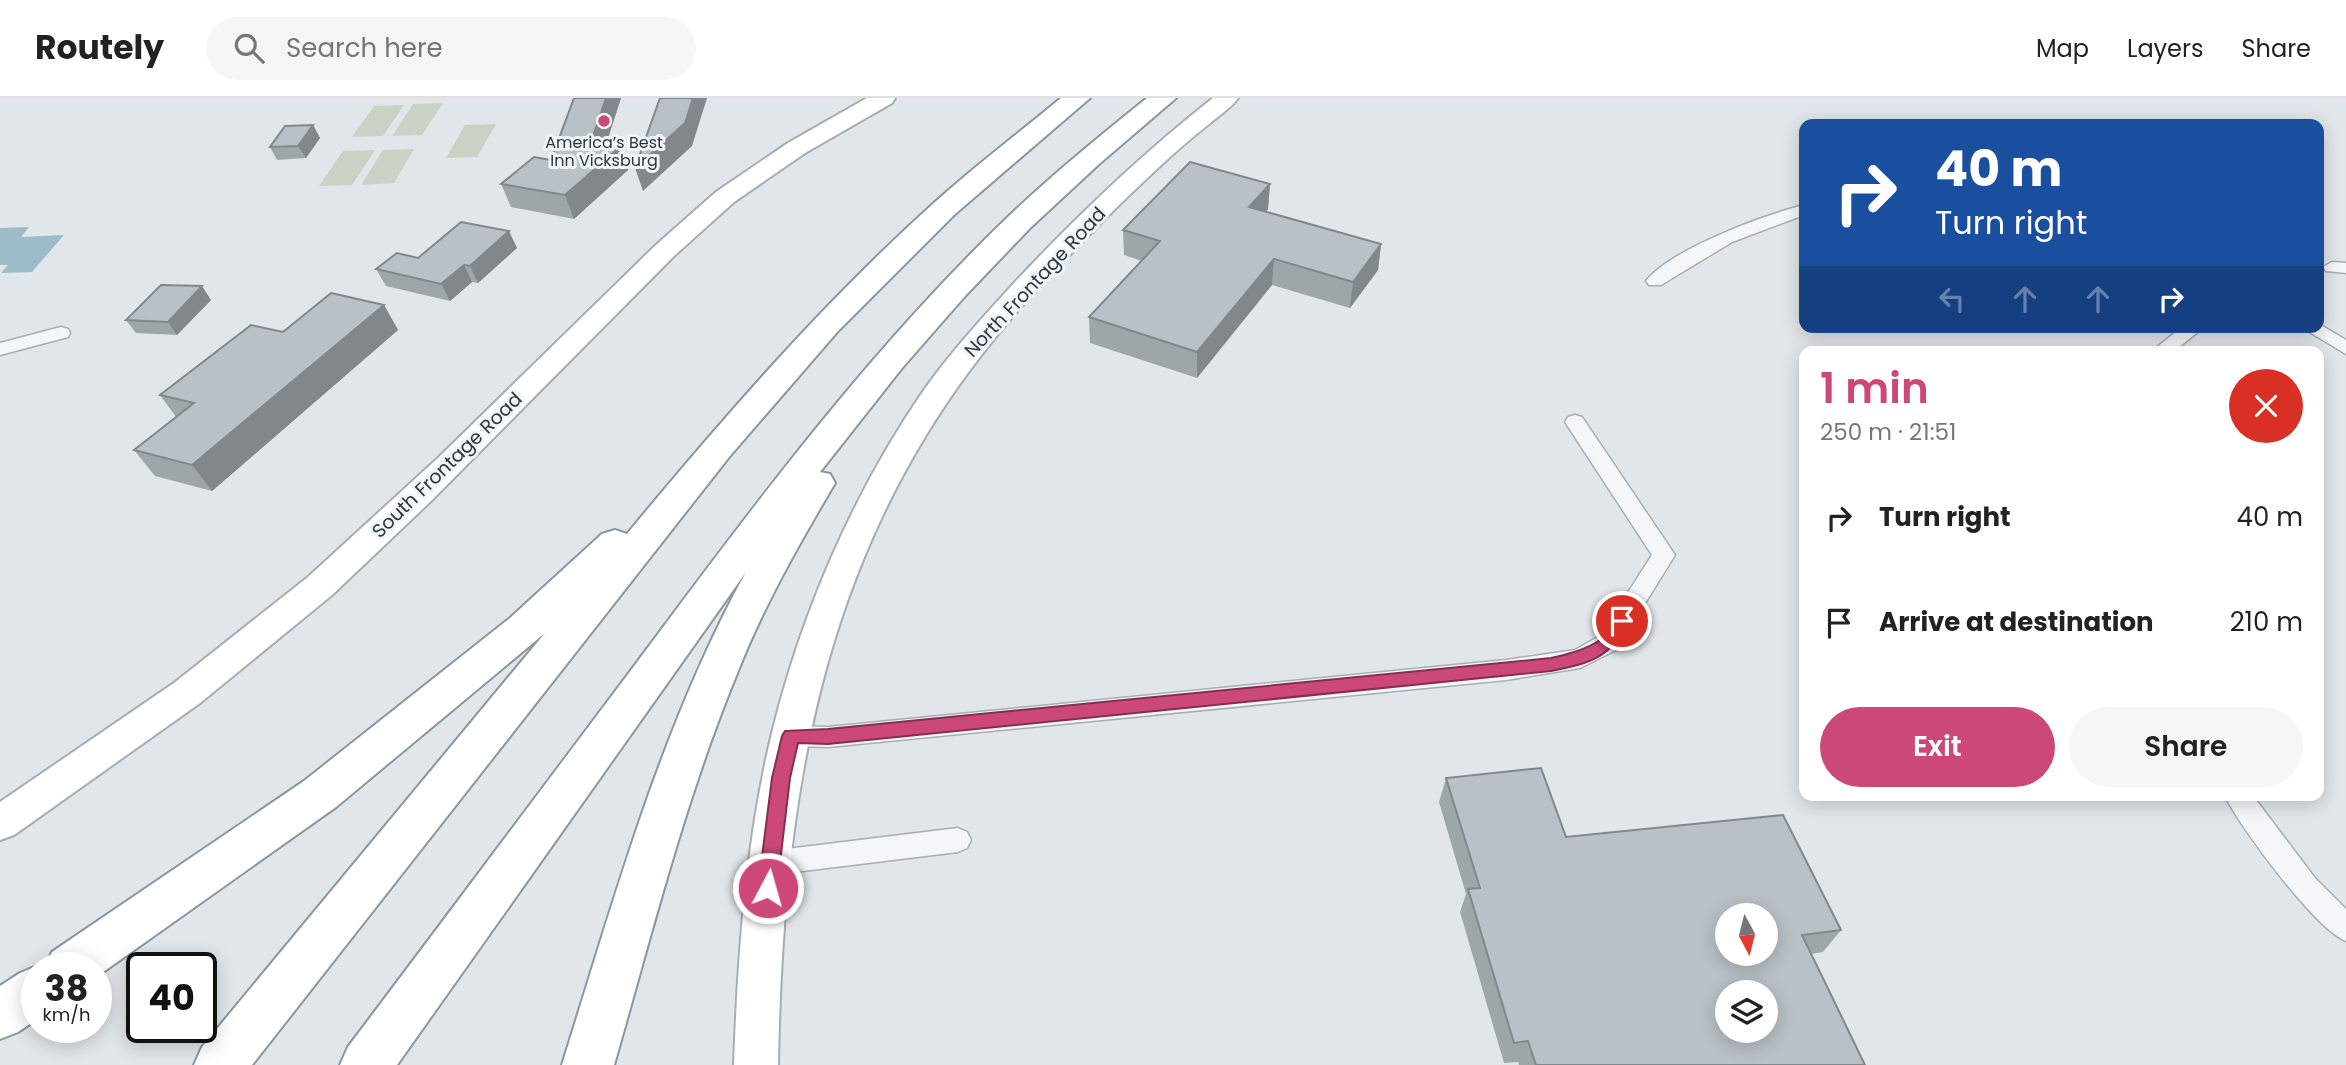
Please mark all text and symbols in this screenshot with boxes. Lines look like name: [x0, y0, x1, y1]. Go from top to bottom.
search box: [206, 17, 696, 80]
text: Routely: [35, 24, 164, 71]
icon: search: [230, 29, 268, 67]
text: Search here: [286, 30, 443, 66]
text: Map: [2036, 32, 2089, 65]
text: Layers: [2127, 32, 2203, 65]
text: Share: [2241, 32, 2311, 65]
marker: America’s Best Inn Vicksburg: [596, 113, 612, 129]
place label: America’s Best Inn Vicksburg: [545, 131, 663, 172]
text: 40 m: [1935, 135, 2062, 203]
icon: right: [1820, 147, 1911, 238]
text: Turn right: [1935, 200, 2087, 245]
street label: North Frontage Road: [958, 201, 1112, 363]
icon: left: [1933, 280, 1971, 318]
icon: ahead: [2006, 280, 2044, 318]
icon: ahead: [2079, 280, 2117, 318]
icon: right: [2152, 280, 2190, 318]
text: 1 min: [1820, 359, 1929, 418]
button: close: [2229, 369, 2303, 443]
street label: South Frontage Road: [366, 386, 528, 544]
text: 250 m · 21:51: [1820, 416, 1956, 448]
icon: right: [1820, 499, 1858, 537]
text: Turn right: [1879, 499, 2011, 535]
text: 40 m: [2237, 499, 2303, 535]
pin: [1592, 591, 1652, 651]
icon: arrive: [1603, 602, 1641, 640]
icon: arrive: [1820, 604, 1858, 642]
text: Arrive at destination: [1879, 604, 2154, 640]
text: 210 m: [2230, 604, 2303, 640]
button: Exit: [1820, 707, 2055, 787]
button: Share: [2069, 707, 2303, 787]
position arrow: [731, 851, 805, 925]
north arrow: [1715, 903, 1778, 966]
map controls: [1715, 903, 1778, 1043]
speed limit sign: 40: [126, 952, 217, 1043]
text: 38: [45, 964, 88, 1013]
button: layers: [1715, 980, 1778, 1043]
text: km/h: [43, 1002, 90, 1027]

